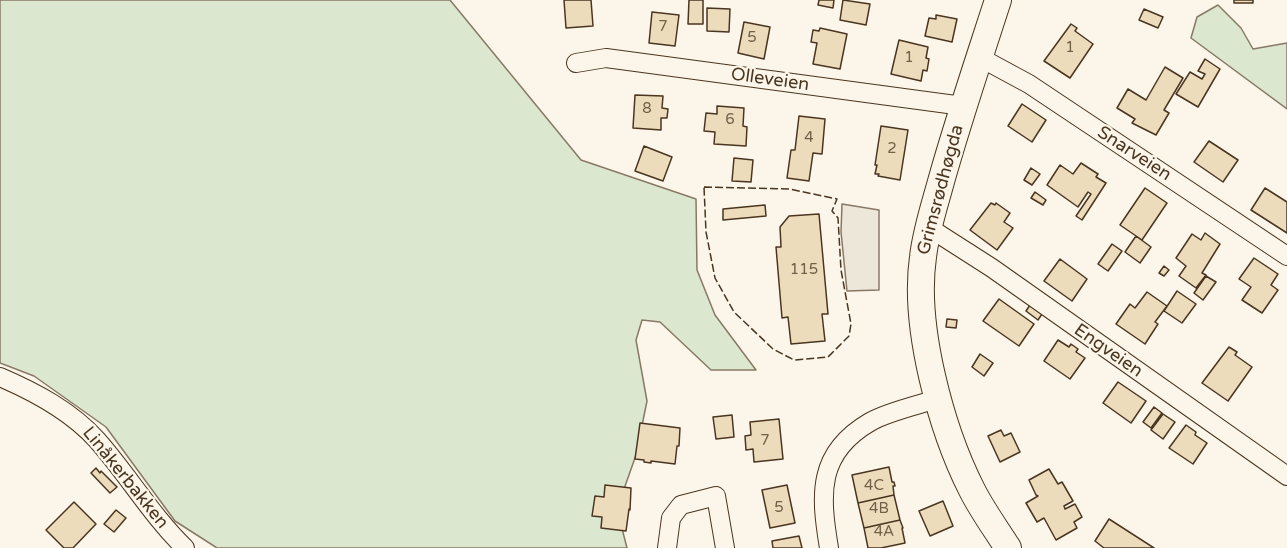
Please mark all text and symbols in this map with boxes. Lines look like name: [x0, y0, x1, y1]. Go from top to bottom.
house number: 7: [658, 18, 668, 36]
house number: 5: [747, 29, 757, 47]
house number: 1: [1065, 39, 1075, 57]
house number: 1: [904, 49, 914, 67]
street label: Olleveien: [730, 64, 810, 96]
house number: 8: [642, 100, 652, 118]
house number: 6: [725, 111, 735, 129]
street label: Snarveien: [1093, 122, 1175, 186]
street label: Grimsrødhøgda: [913, 123, 969, 257]
house number: 4: [804, 129, 814, 147]
house number: 2: [887, 140, 897, 158]
house number: 115: [790, 261, 818, 279]
street label: Engveien: [1069, 320, 1147, 382]
street label: Linåkerbakken: [77, 423, 173, 533]
house number: 7: [760, 432, 770, 450]
house number: 4C: [864, 477, 884, 495]
house number: 5: [774, 499, 784, 517]
house number: 4B: [869, 500, 889, 518]
house number: 4A: [874, 523, 894, 541]

